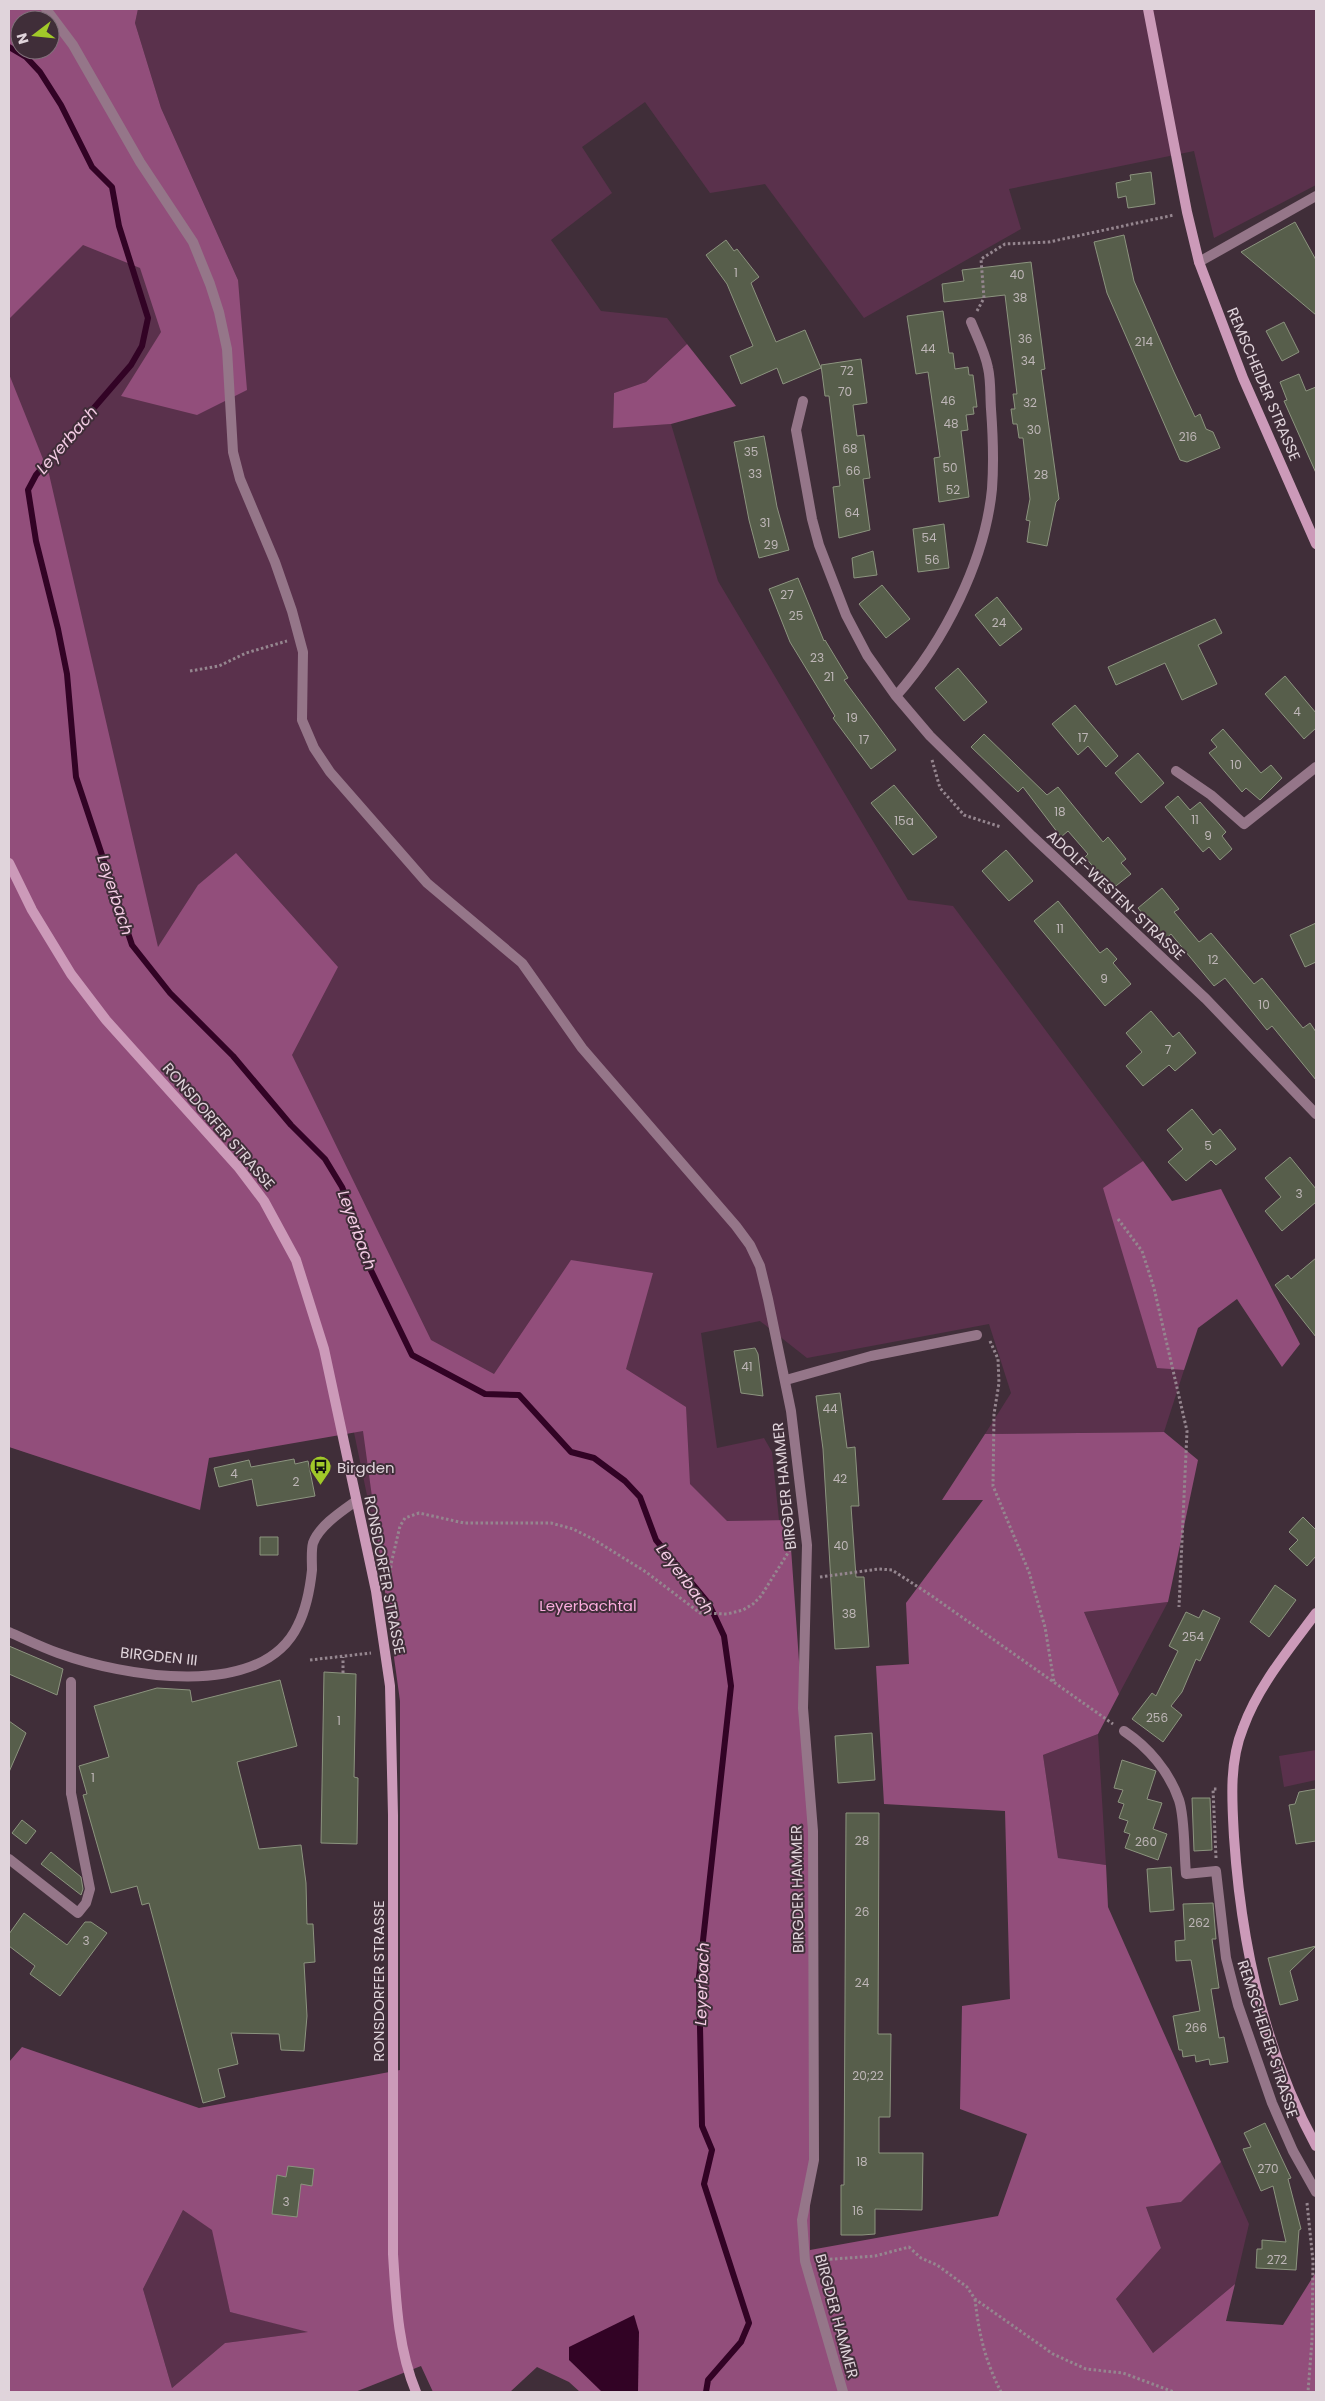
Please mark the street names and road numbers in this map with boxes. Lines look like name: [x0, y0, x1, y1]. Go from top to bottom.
street label: REMSCHEIDER STRASSE: [1222, 304, 1306, 464]
street label: ADOLF-WESTEN-STRASSE: [1042, 825, 1190, 965]
street label: RONSDORFER STRASSE: [158, 1058, 280, 1194]
street label: BIRGDER HAMMER: [767, 1421, 801, 1551]
street label: RONSDORFER STRASSE: [359, 1494, 411, 1656]
street label: BIRGDEN III: [119, 1642, 199, 1670]
street label: BIRGDER HAMMER: [785, 1825, 809, 1953]
street label: RONSDORFER STRASSE: [368, 1900, 389, 2062]
street label: REMSCHEIDER STRASSE: [1233, 1957, 1303, 2121]
street label: BIRGDER HAMMER: [810, 2251, 864, 2381]

